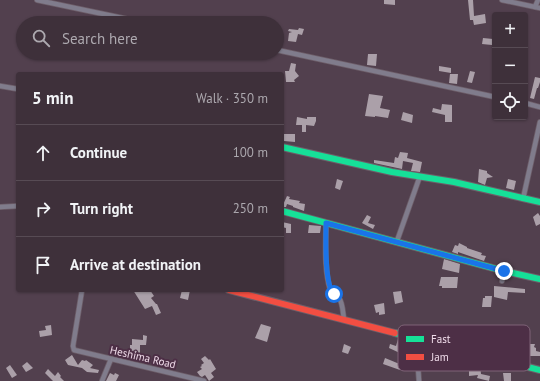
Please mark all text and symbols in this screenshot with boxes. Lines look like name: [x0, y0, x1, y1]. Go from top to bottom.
map controls: [492, 12, 528, 120]
button: +: [492, 12, 528, 48]
search box: [16, 16, 284, 60]
icon: search: [30, 27, 52, 49]
text: Search here: [62, 29, 138, 48]
button: −: [492, 48, 528, 84]
button: locate: [492, 84, 528, 120]
text: 5 min: [32, 87, 73, 109]
text: Walk · 350 m: [196, 90, 268, 107]
icon: ahead: [32, 142, 54, 164]
text: Continue: [70, 143, 127, 162]
text: 100 m: [233, 144, 268, 161]
icon: right: [32, 198, 54, 220]
text: Turn right: [70, 199, 133, 218]
text: 250 m: [233, 200, 268, 217]
icon: arrive: [32, 254, 54, 276]
text: Arrive at destination: [70, 255, 201, 274]
route end: [495, 262, 513, 280]
route start: [325, 285, 343, 303]
legend: [398, 325, 530, 371]
text: Fast: [431, 332, 451, 346]
street label: Heshima Road: [109, 343, 177, 371]
text: Jam: [430, 350, 449, 364]

